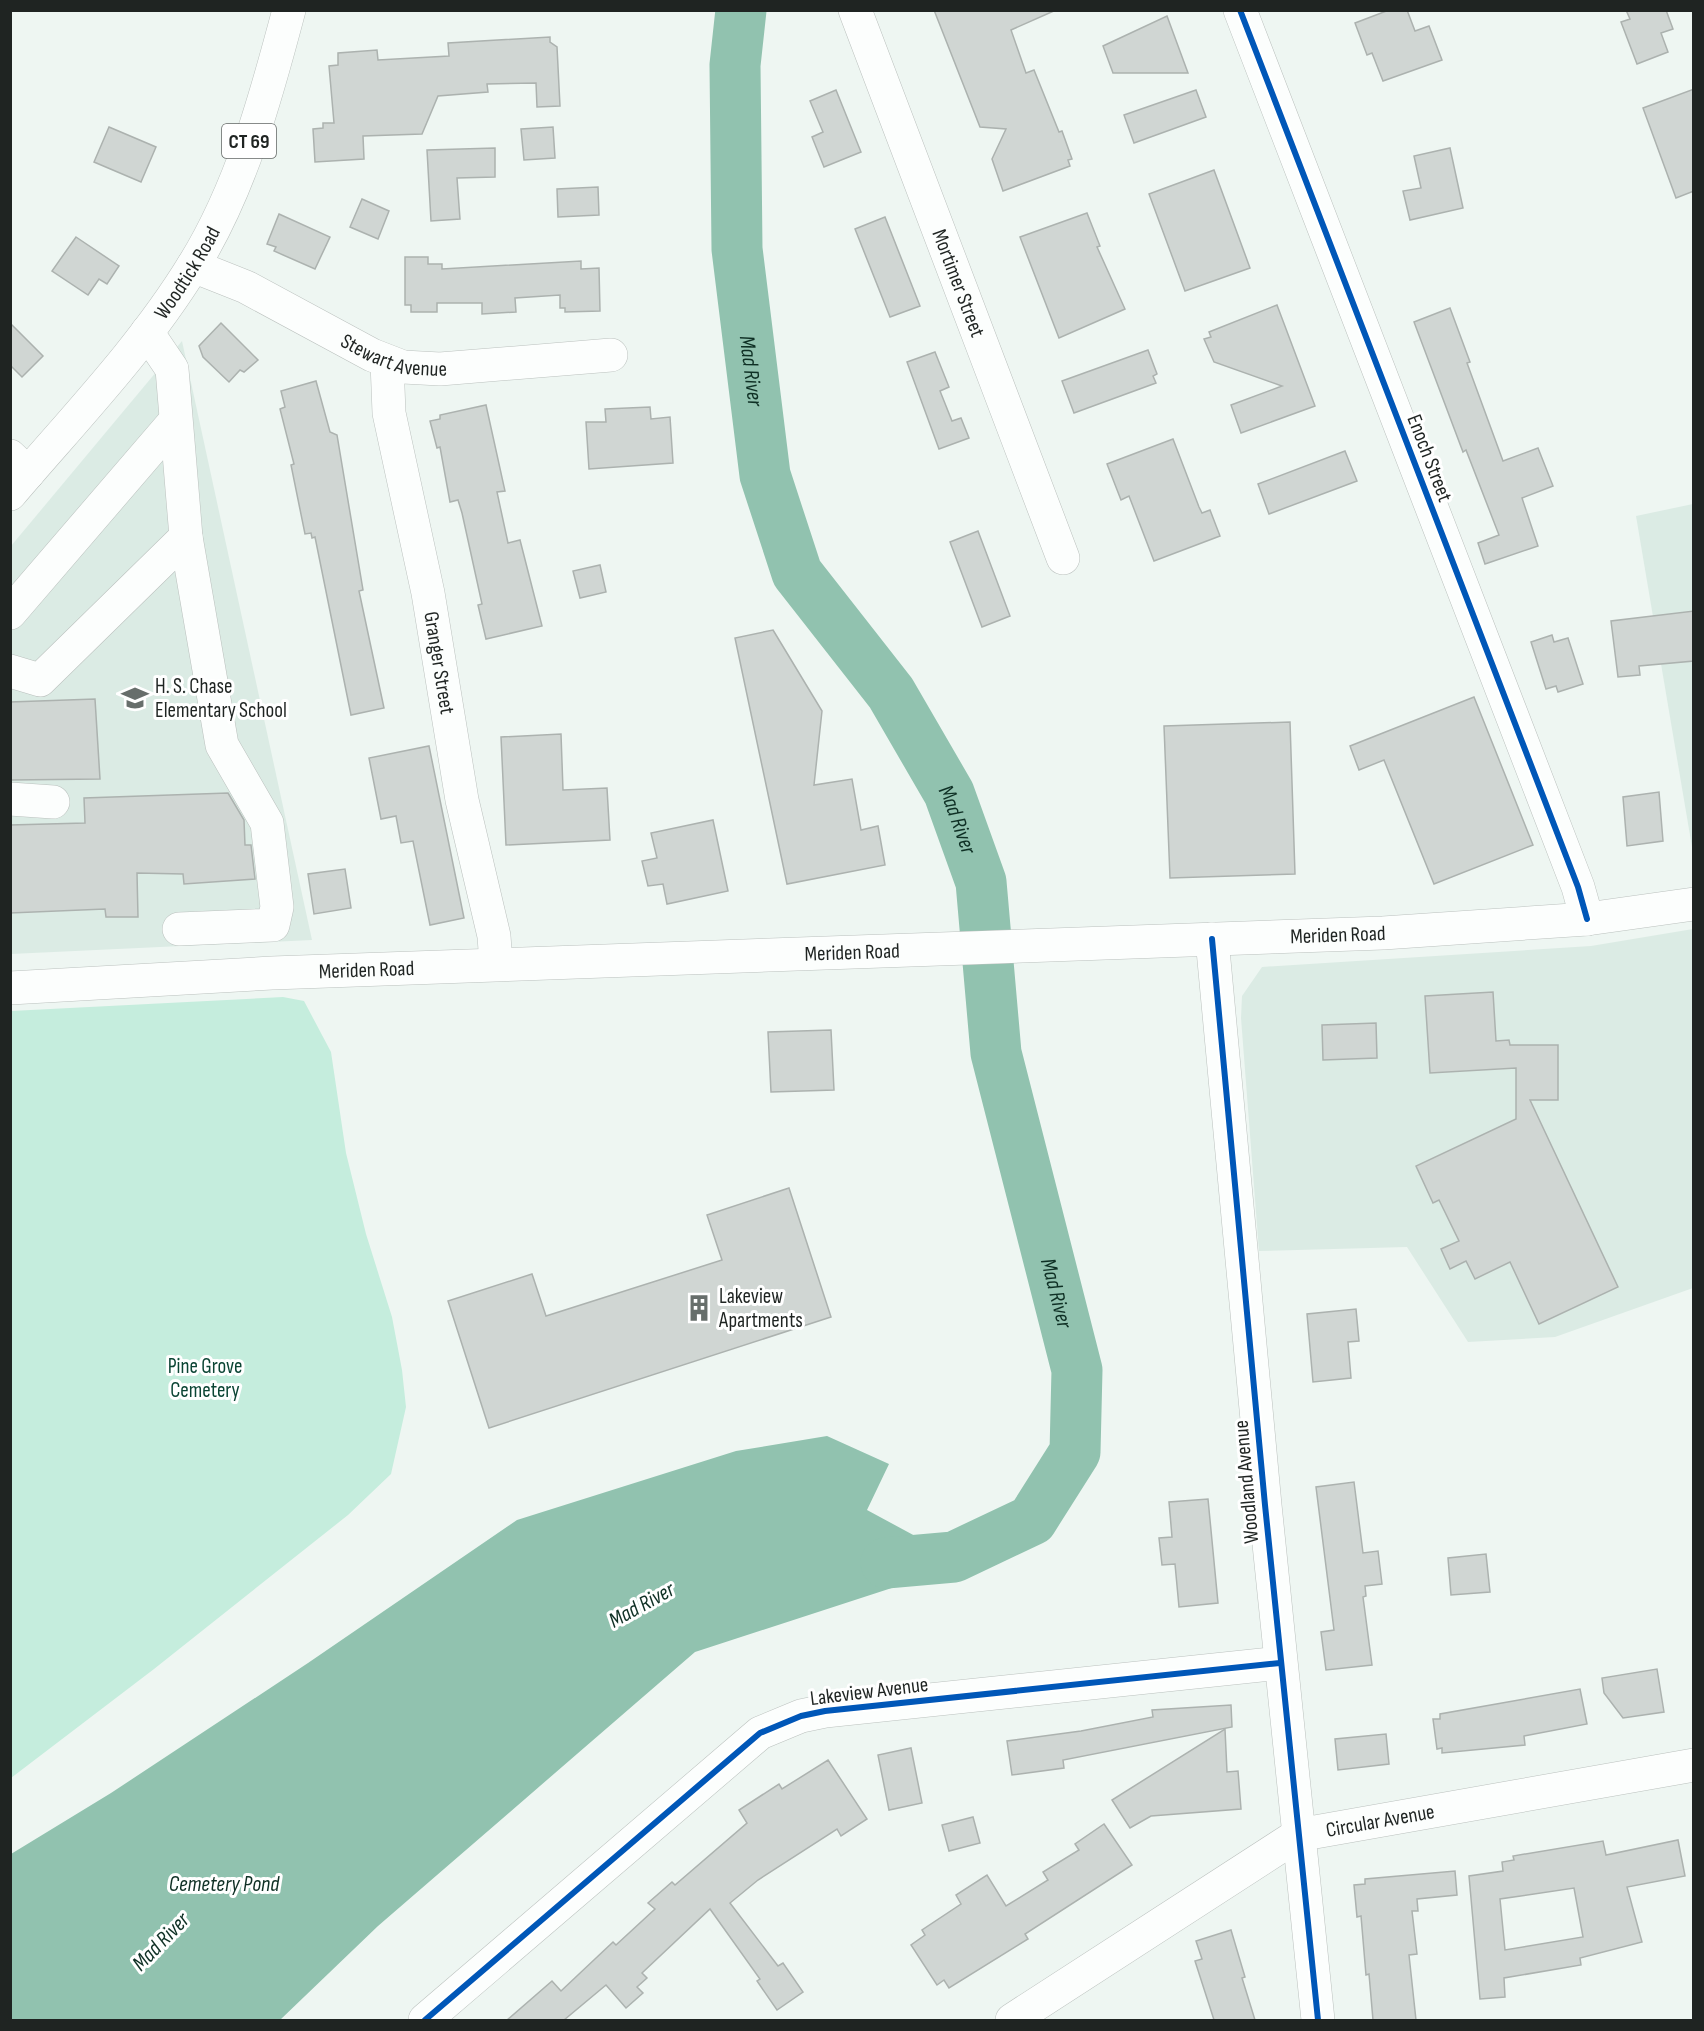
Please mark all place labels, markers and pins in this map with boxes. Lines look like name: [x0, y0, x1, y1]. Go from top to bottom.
place label: H. S. Chase Elementary School: [155, 674, 287, 723]
school or university icon: H. S. Chase Elementary School: [120, 683, 150, 713]
place label: Lakeview Apartments: [718, 1284, 803, 1333]
building icon: Lakeview Apartments: [684, 1293, 714, 1323]

